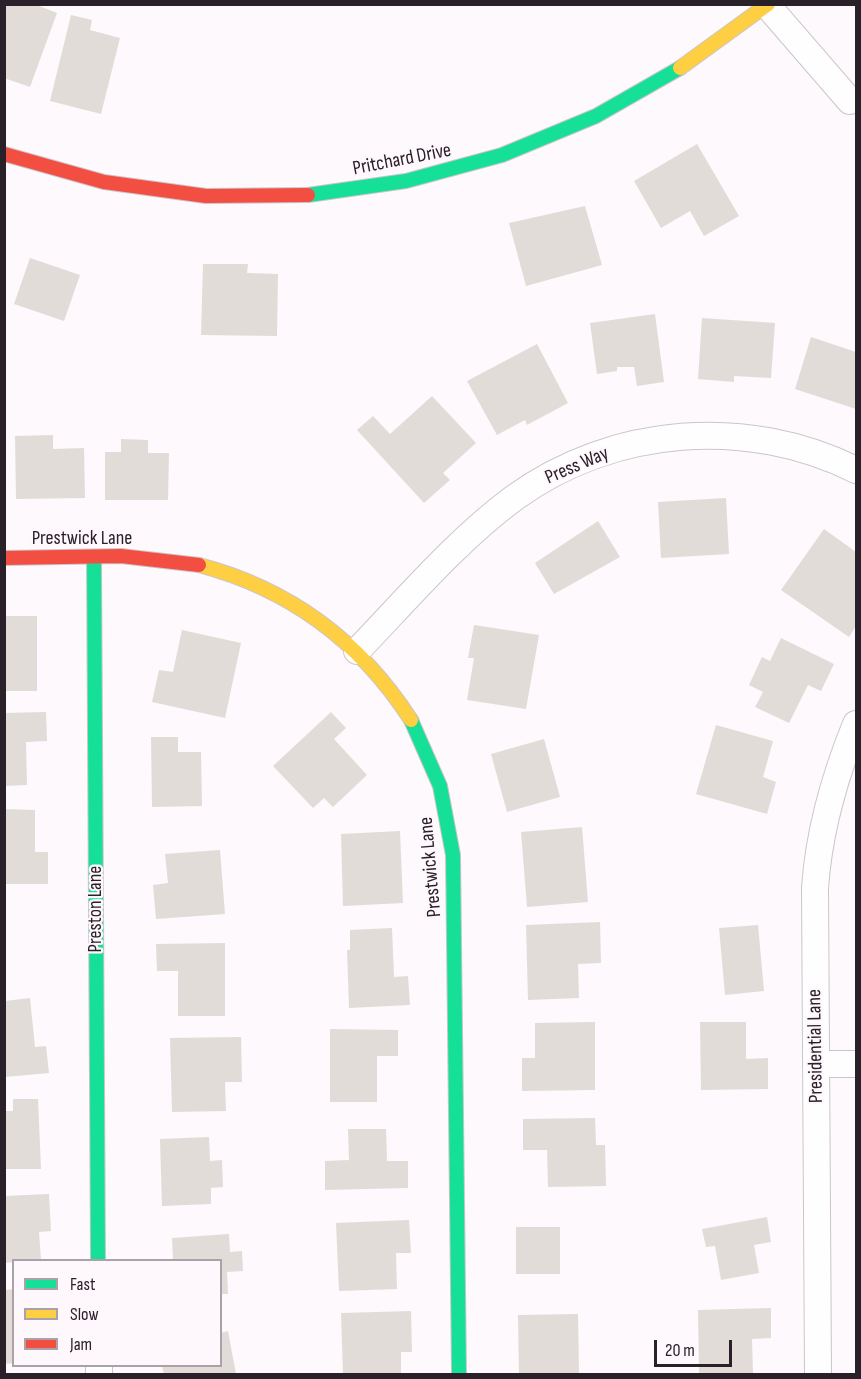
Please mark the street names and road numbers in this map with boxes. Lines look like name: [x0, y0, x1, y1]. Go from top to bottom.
street label: Pritchard Drive: [351, 139, 453, 181]
street label: Press Way: [541, 442, 613, 490]
street label: Prestwick Lane: [32, 527, 132, 551]
street label: Prestwick Lane: [415, 816, 447, 918]
street label: Preston Lane: [84, 866, 108, 952]
street label: Presidential Lane: [803, 989, 829, 1103]

